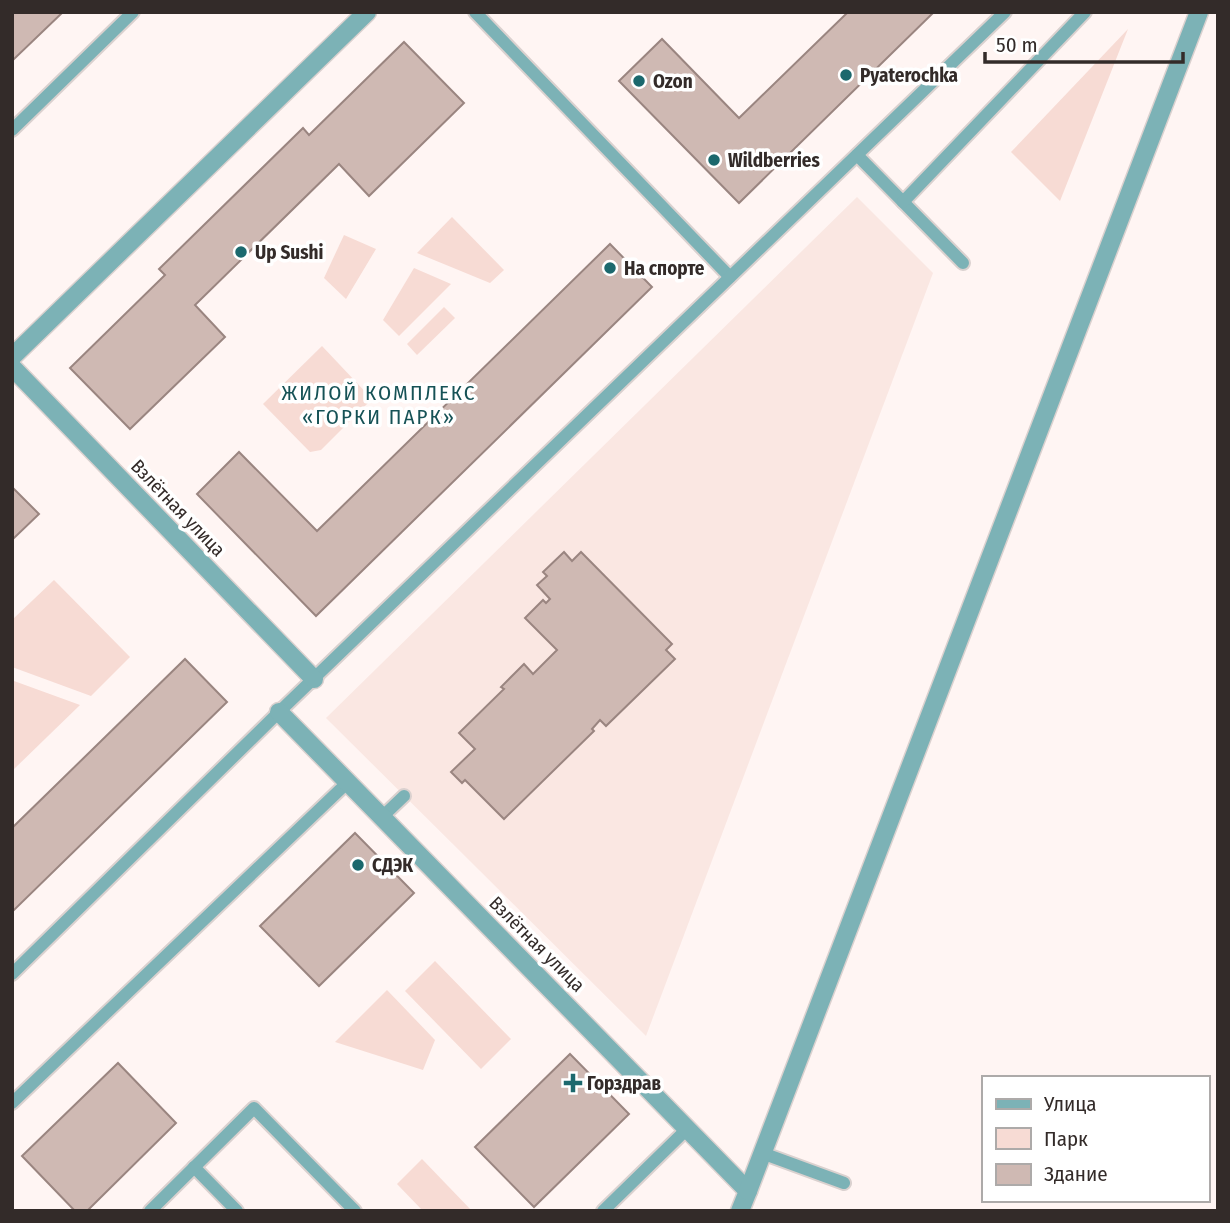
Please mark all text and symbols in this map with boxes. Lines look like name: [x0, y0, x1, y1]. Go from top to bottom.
scale bar: [985, 21, 1183, 65]
text: 50 m: [996, 32, 1038, 58]
place label: Pyaterochka: [860, 64, 958, 87]
marker: Pyaterochka: [838, 67, 854, 83]
place label: Ozon: [653, 70, 693, 93]
marker: Ozon: [631, 73, 647, 89]
place label: Wildberries: [728, 149, 820, 172]
marker: Wildberries: [706, 152, 722, 168]
place label: Up Sushi: [255, 241, 323, 264]
marker: Up Sushi: [233, 244, 249, 260]
place label: На спорте: [624, 257, 705, 280]
marker: На спорте: [602, 260, 618, 276]
district label: ЖИЛОЙ КОМПЛЕКС «ГОРКИ ПАРК»: [282, 380, 476, 430]
street label: Взлётная улица: [126, 455, 230, 561]
place label: СДЭК: [372, 854, 413, 877]
marker: СДЭК: [350, 857, 366, 873]
street label: Взлётная улица: [484, 891, 590, 997]
place label: Горздрав: [587, 1072, 662, 1095]
marker: Горздрав: [565, 1075, 581, 1091]
legend: [982, 1076, 1209, 1202]
text: Улица: [1043, 1091, 1097, 1117]
text: Парк: [1044, 1126, 1088, 1152]
text: Здание: [1044, 1161, 1108, 1187]

